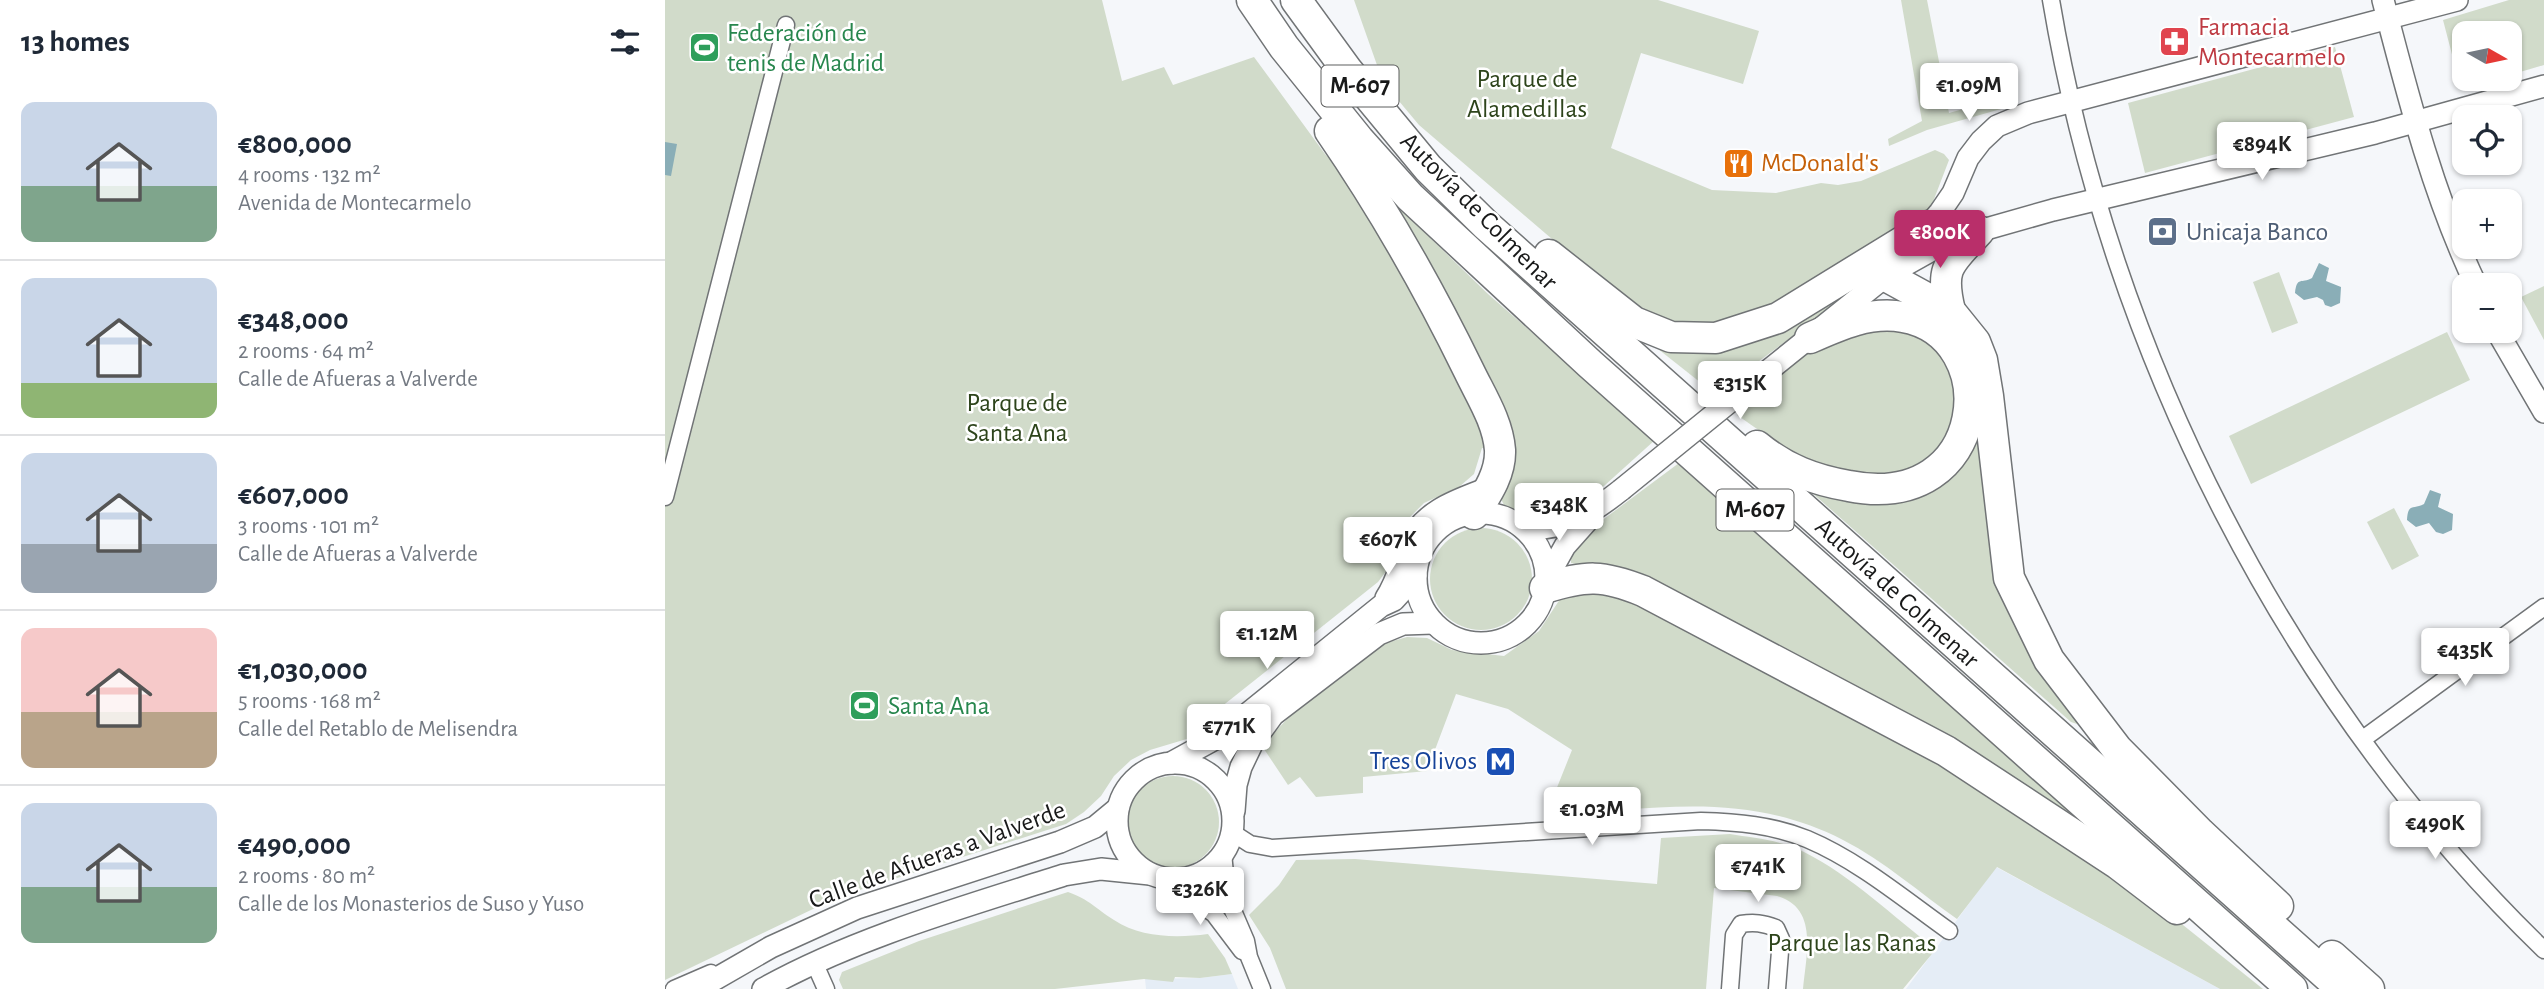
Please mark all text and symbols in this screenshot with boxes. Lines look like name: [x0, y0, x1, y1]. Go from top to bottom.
place label: Farmacia Montecarmelo: [2198, 14, 2346, 70]
place label: Federación de tenis de Madrid: [727, 20, 884, 76]
north arrow: [2452, 21, 2522, 91]
map controls: [2452, 21, 2522, 343]
icon: filters: [606, 23, 644, 61]
pharmacy icon: Farmacia Montecarmelo: [2158, 25, 2192, 59]
text: 13 homes: [21, 27, 130, 57]
sports icon: Federación de tenis de Madrid: [687, 31, 721, 65]
pin: €1.09M: [1912, 64, 2026, 123]
road number: M-607: [1321, 66, 1399, 106]
park label: Parque de Alamedillas: [1467, 66, 1587, 122]
text: €1.09M: [1936, 74, 2002, 97]
button: locate: [2452, 105, 2522, 175]
pin: €894K: [2213, 122, 2311, 182]
street label: Autovía de Colmenar: [1396, 128, 1563, 295]
text: €800,000: [238, 129, 352, 159]
icon: home: [77, 130, 161, 214]
text: €894K: [2233, 133, 2291, 156]
restaurant icon: McDonald's: [1721, 146, 1755, 180]
place label: McDonald's: [1761, 150, 1879, 176]
text: 4 rooms · 132 m²: [238, 164, 380, 187]
button: +: [2452, 189, 2522, 259]
text: Avenida de Montecarmelo: [238, 192, 472, 215]
pin: €800K: [1891, 210, 1989, 270]
bank icon: Unicaja Banco: [2146, 215, 2180, 249]
place label: Unicaja Banco: [2186, 219, 2328, 245]
text: €800K: [1910, 221, 1970, 244]
button: −: [2452, 273, 2522, 343]
text: €348,000: [238, 305, 349, 335]
icon: home: [77, 306, 161, 390]
text: 2 rooms · 64 m²: [238, 340, 374, 363]
pin: €315K: [1691, 362, 1789, 421]
text: Calle de Afueras a Valverde: [238, 368, 478, 391]
text: €315K: [1714, 372, 1766, 395]
park label: Parque de Santa Ana: [966, 390, 1068, 446]
text: €607,000: [238, 480, 349, 510]
icon: home: [77, 481, 161, 565]
pin: €348K: [1510, 484, 1608, 543]
road number: M-607: [1717, 490, 1793, 530]
text: €348K: [1531, 494, 1588, 517]
street label: Autovía de Colmenar: [1810, 513, 1984, 673]
text: 3 rooms · 101 m²: [238, 515, 379, 538]
pin: €607K: [1339, 518, 1437, 577]
text: €607K: [1359, 528, 1417, 551]
text: Calle de Afueras a Valverde: [238, 543, 478, 566]
pin: €1.12M: [1210, 612, 1324, 671]
text: €1.12M: [1236, 622, 1298, 645]
pin: €435K: [2416, 628, 2514, 688]
text: €435K: [2437, 639, 2493, 662]
text: €1,030,000: [238, 655, 368, 685]
icon: home: [77, 656, 161, 740]
sports icon: Santa Ana: [848, 689, 882, 723]
text: 5 rooms · 168 m²: [238, 690, 381, 713]
place label: Santa Ana: [888, 693, 990, 719]
pin: €771K: [1180, 704, 1278, 764]
text: €771K: [1203, 715, 1255, 738]
text: Calle del Retablo de Melisendra: [238, 718, 518, 741]
metro station icon: Tres Olivos: [1483, 744, 1517, 778]
place label: Tres Olivos: [1369, 748, 1477, 774]
pin: €1.03M: [1535, 788, 1649, 847]
street label: Calle de Afueras a Valverde: [805, 796, 1069, 914]
text: €1.03M: [1560, 798, 1624, 821]
pin: €490K: [2386, 802, 2484, 861]
text: €490K: [2406, 812, 2464, 835]
text: €490,000: [238, 830, 351, 860]
icon: home: [77, 831, 161, 915]
pin: €741K: [1709, 844, 1807, 904]
text: €741K: [1731, 855, 1785, 878]
text: 2 rooms · 80 m²: [238, 865, 375, 888]
pin: €326K: [1151, 867, 1249, 927]
text: €326K: [1172, 878, 1228, 901]
text: Calle de los Monasterios de Suso y Yuso: [238, 893, 584, 916]
park label: Parque las Ranas: [1768, 930, 1936, 956]

